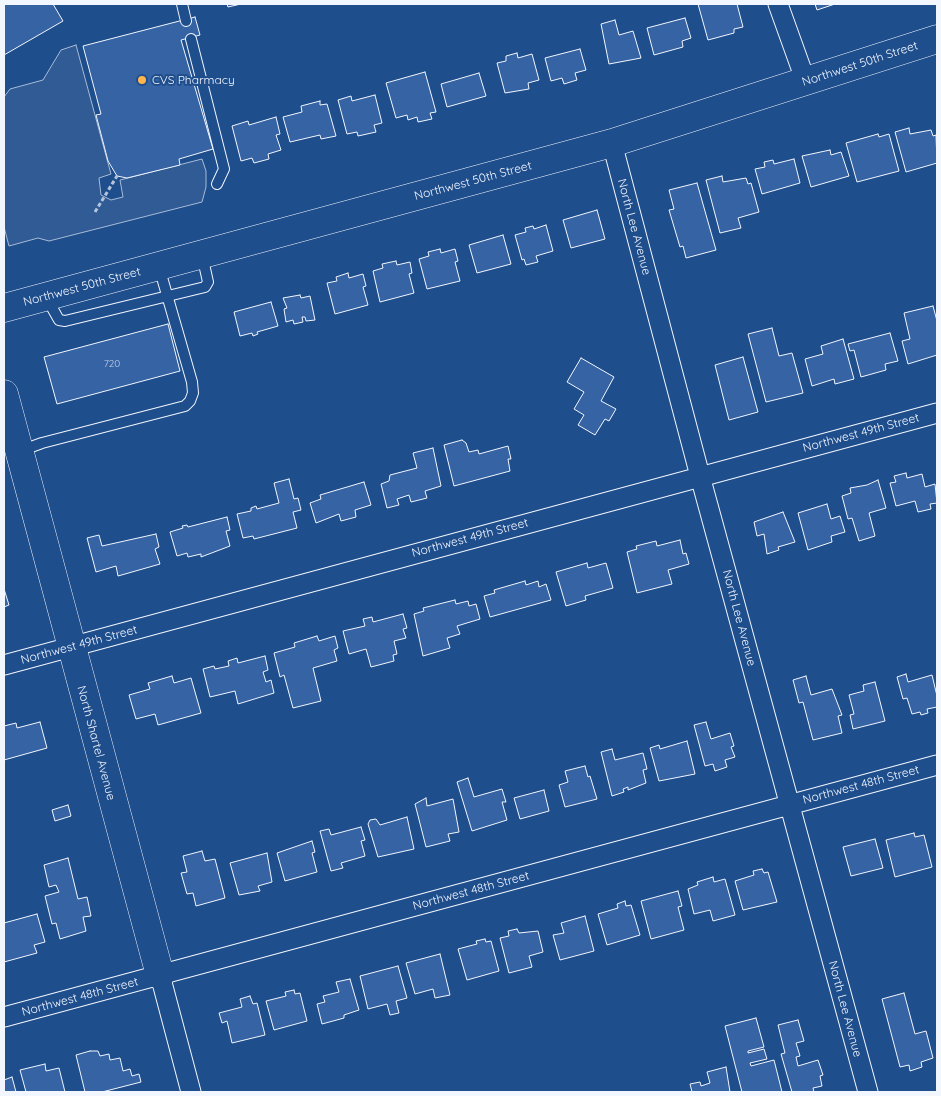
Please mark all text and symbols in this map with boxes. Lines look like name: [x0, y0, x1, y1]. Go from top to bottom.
street label: Northwest 50th Street: [800, 38, 920, 90]
place label: CVS Pharmacy: [152, 73, 235, 87]
marker: CVS Pharmacy: [136, 74, 148, 86]
street label: Northwest 50th Street: [413, 158, 533, 204]
street label: North Lee Avenue: [614, 177, 654, 277]
street label: Northwest 50th Street: [22, 264, 142, 310]
house number: 720: [104, 358, 120, 370]
street label: Northwest 49th Street: [801, 411, 921, 455]
street label: Northwest 49th Street: [410, 516, 530, 560]
street label: North Lee Avenue: [719, 568, 759, 668]
street label: Northwest 49th Street: [19, 623, 139, 667]
street label: North Shartel Avenue: [74, 684, 118, 802]
street label: Northwest 48th Street: [801, 763, 921, 807]
street label: Northwest 48th Street: [411, 869, 531, 913]
street label: North Lee Avenue: [825, 959, 865, 1059]
street label: Northwest 48th Street: [20, 975, 140, 1019]

